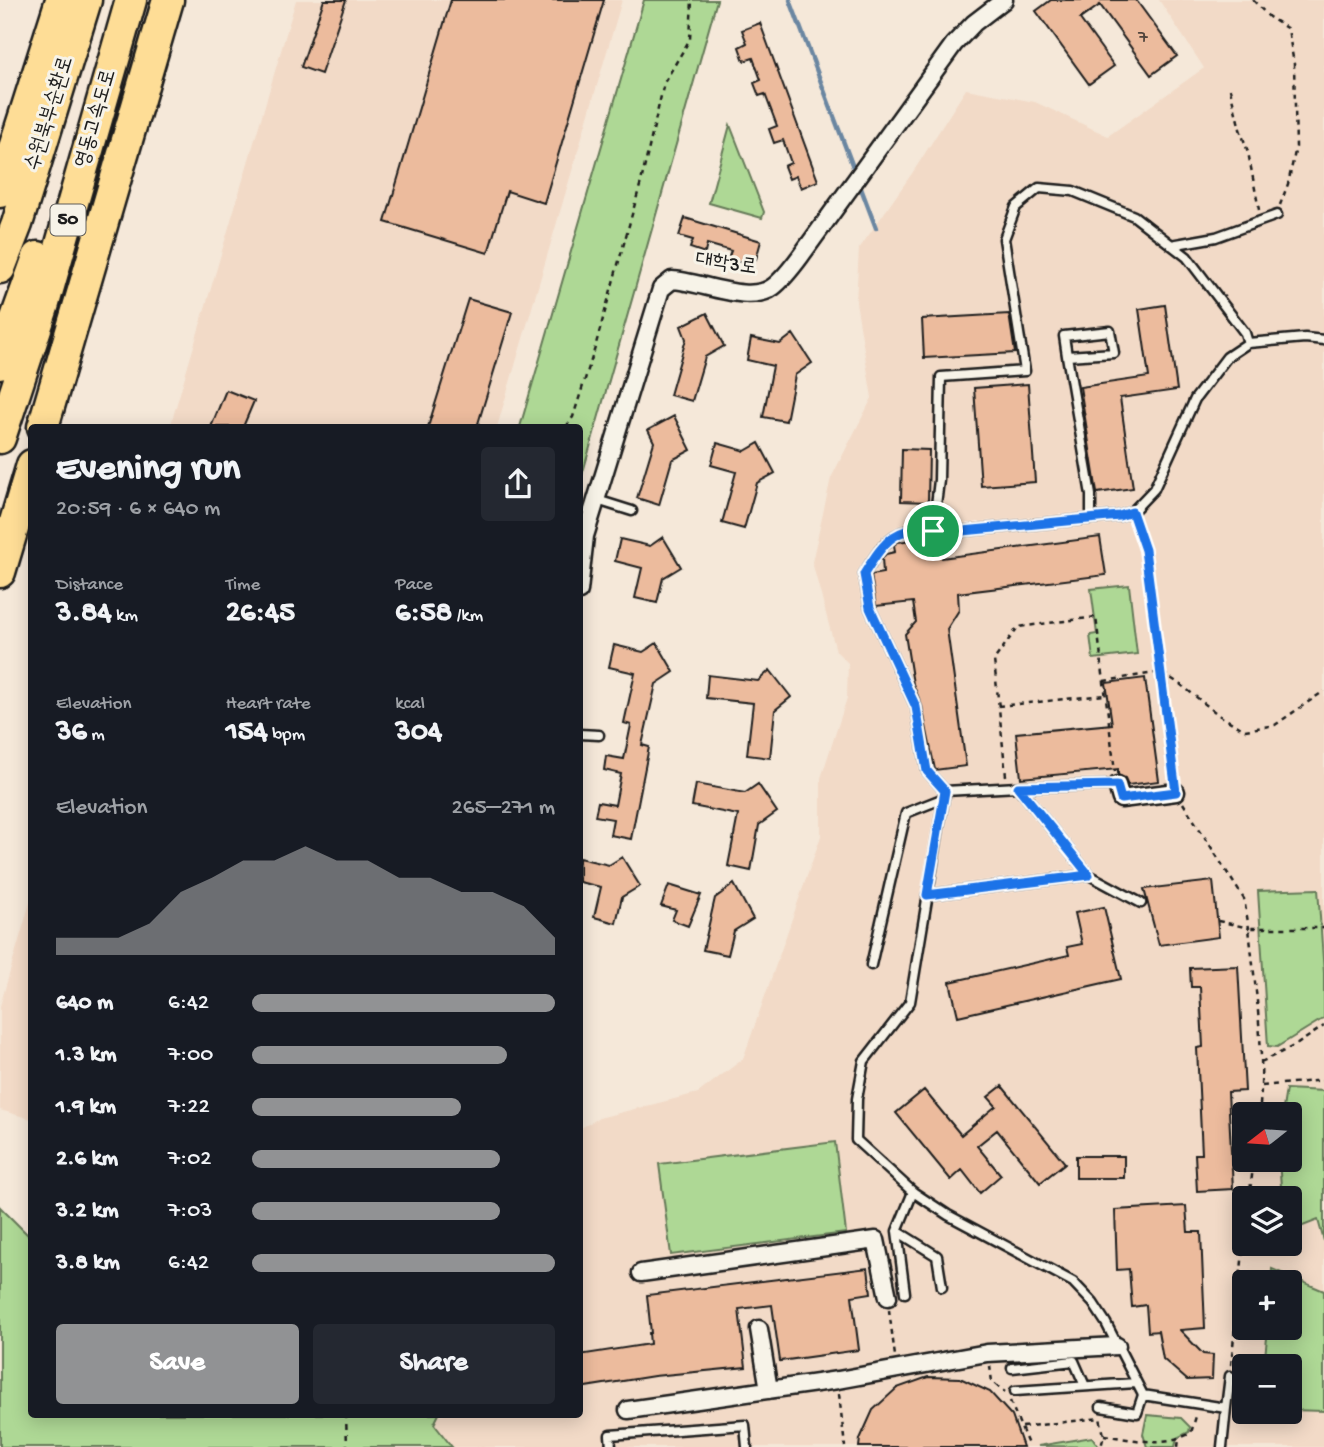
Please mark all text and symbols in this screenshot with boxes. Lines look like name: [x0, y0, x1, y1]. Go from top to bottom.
house number: 7: [1137, 28, 1148, 49]
street label: 수원북부순환로: [21, 53, 80, 174]
street label: 영동고속도로: [70, 67, 123, 171]
road number: 50: [50, 204, 86, 235]
street label: 대학3로: [694, 248, 758, 282]
button: share: [481, 447, 555, 521]
text: Evening run: [56, 448, 240, 492]
text: 20:59 · 6 × 640 m: [56, 496, 220, 523]
pin: [903, 501, 963, 561]
icon: arrive: [914, 512, 952, 550]
text: Distance: [56, 574, 123, 597]
text: Time: [226, 574, 260, 597]
text: Pace: [395, 574, 433, 597]
text: 3.84: [56, 597, 112, 632]
text: 26:45: [226, 597, 295, 632]
text: 6:58: [395, 597, 452, 632]
text: km: [112, 605, 138, 628]
text: /km: [452, 605, 483, 628]
text: Elevation: [56, 693, 132, 716]
text: Heart rate: [226, 693, 311, 716]
text: kcal: [395, 693, 425, 716]
text: 36: [56, 716, 87, 751]
text: 154: [226, 716, 268, 751]
text: 304: [395, 716, 442, 751]
text: m: [87, 724, 105, 747]
text: bpm: [268, 724, 305, 747]
text: Elevation: [56, 795, 147, 822]
text: 265–271 m: [452, 795, 555, 822]
text: 640 m: [56, 990, 113, 1017]
text: 6:42: [168, 990, 209, 1017]
text: 1.3 km: [56, 1042, 116, 1069]
text: 7:00: [168, 1042, 213, 1069]
text: 1.9 km: [56, 1094, 116, 1121]
text: 7:22: [168, 1094, 210, 1121]
north arrow: [1232, 1102, 1302, 1172]
map controls: [1232, 1102, 1302, 1424]
text: 2.6 km: [56, 1146, 118, 1173]
text: 7:02: [168, 1146, 212, 1173]
button: layers: [1232, 1186, 1302, 1256]
text: 3.2 km: [56, 1198, 118, 1225]
text: 7:03: [168, 1198, 212, 1225]
text: 3.8 km: [56, 1250, 120, 1277]
text: 6:42: [168, 1250, 209, 1277]
button: +: [1232, 1270, 1302, 1340]
button: Save: [56, 1324, 299, 1404]
button: Share: [313, 1324, 555, 1404]
button: −: [1232, 1354, 1302, 1424]

